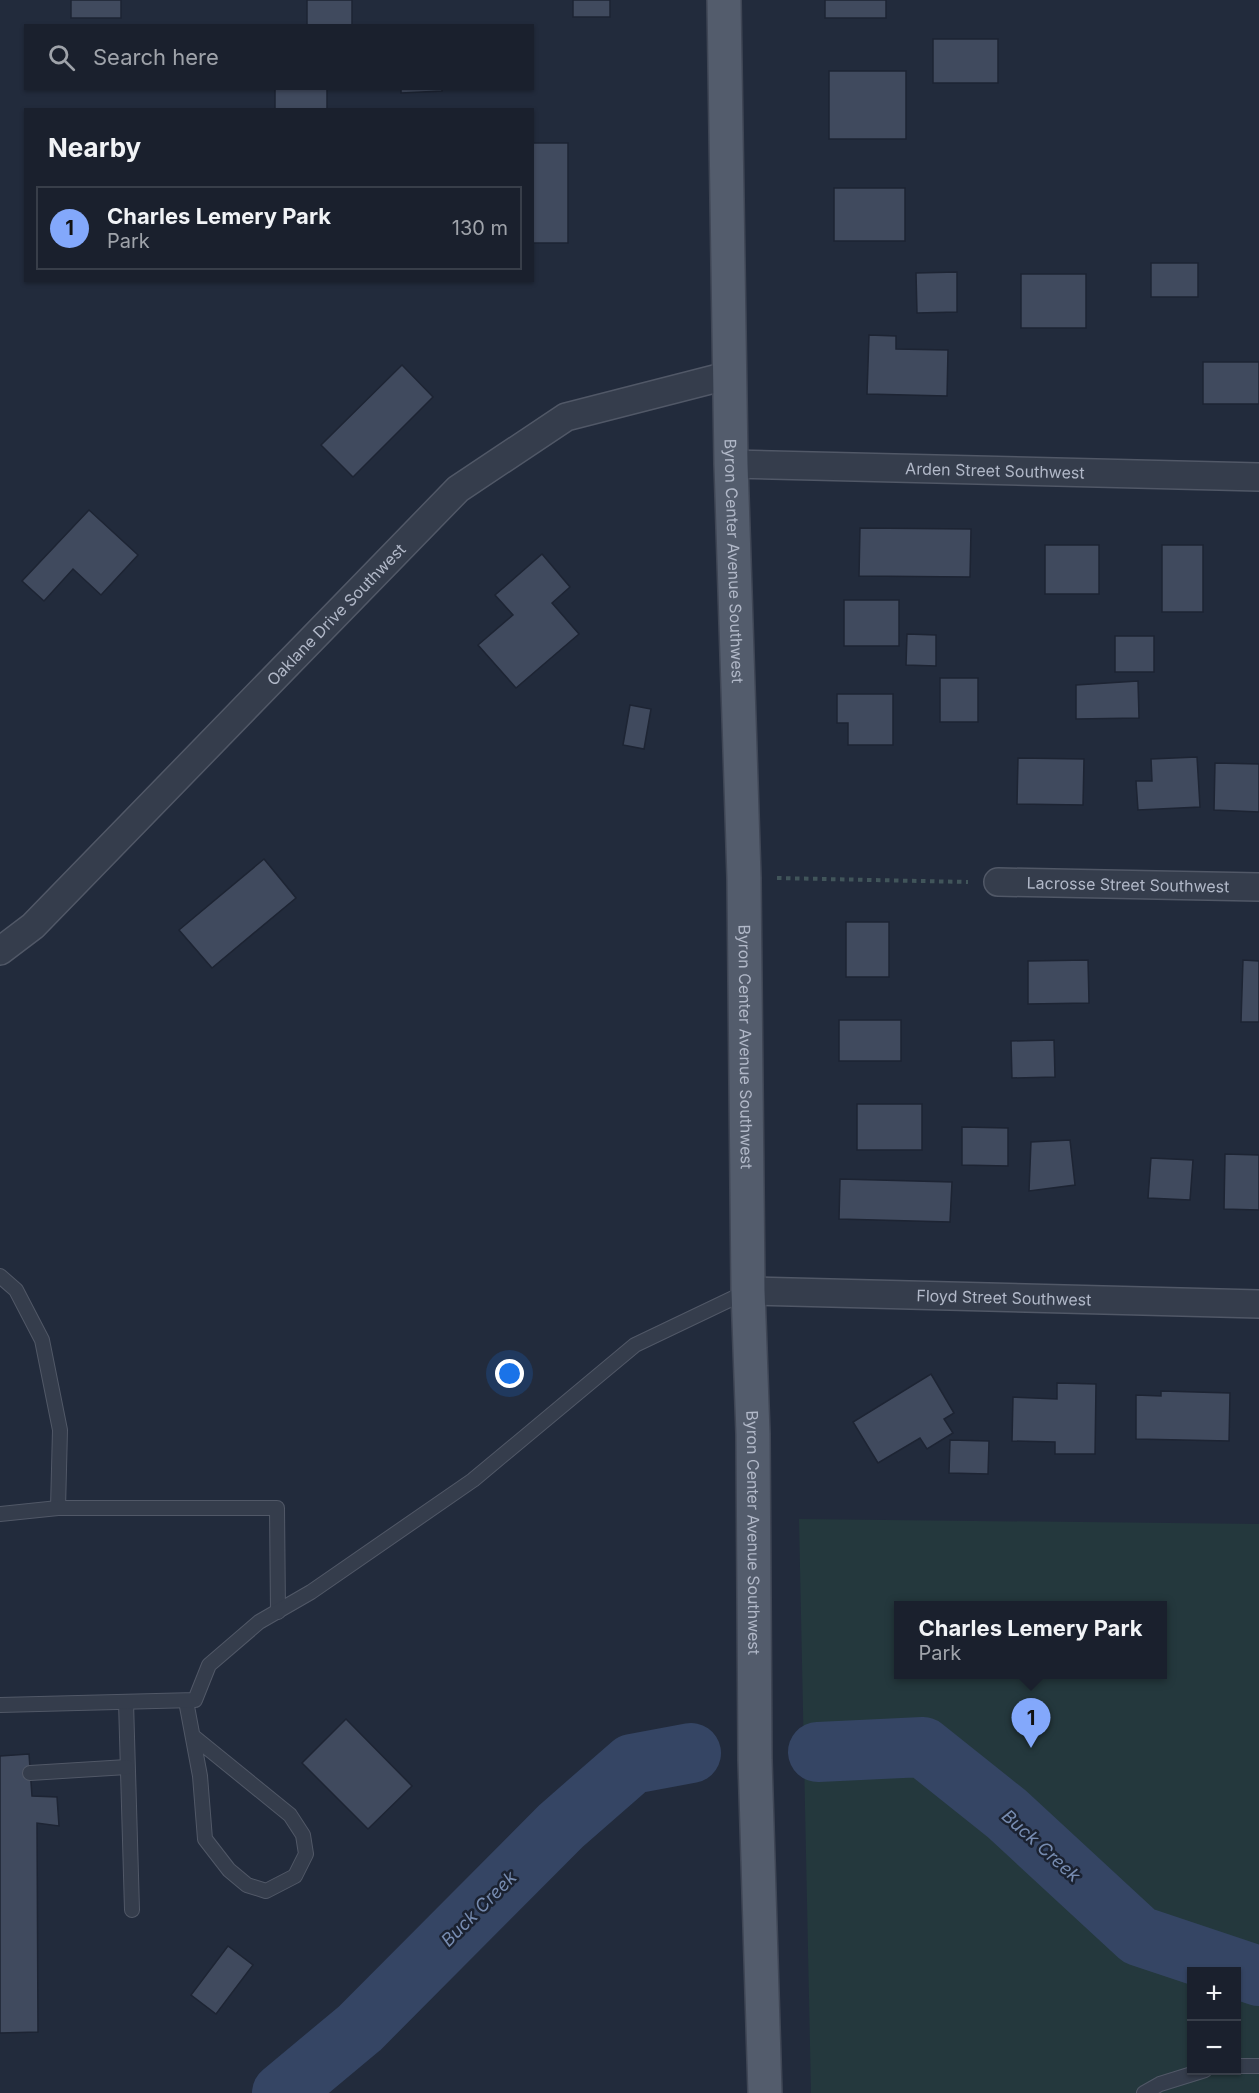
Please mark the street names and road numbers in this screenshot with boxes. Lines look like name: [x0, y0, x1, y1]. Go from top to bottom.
street label: Byron Center Avenue Southwest: [721, 438, 748, 684]
street label: Arden Street Southwest: [905, 458, 1085, 483]
street label: Oaklane Drive Southwest: [263, 539, 409, 690]
street label: Lacrosse Street Southwest: [1026, 873, 1230, 896]
street label: Byron Center Avenue Southwest: [734, 924, 757, 1169]
street label: Floyd Street Southwest: [916, 1285, 1092, 1310]
street label: Byron Center Avenue Southwest: [742, 1410, 764, 1655]

